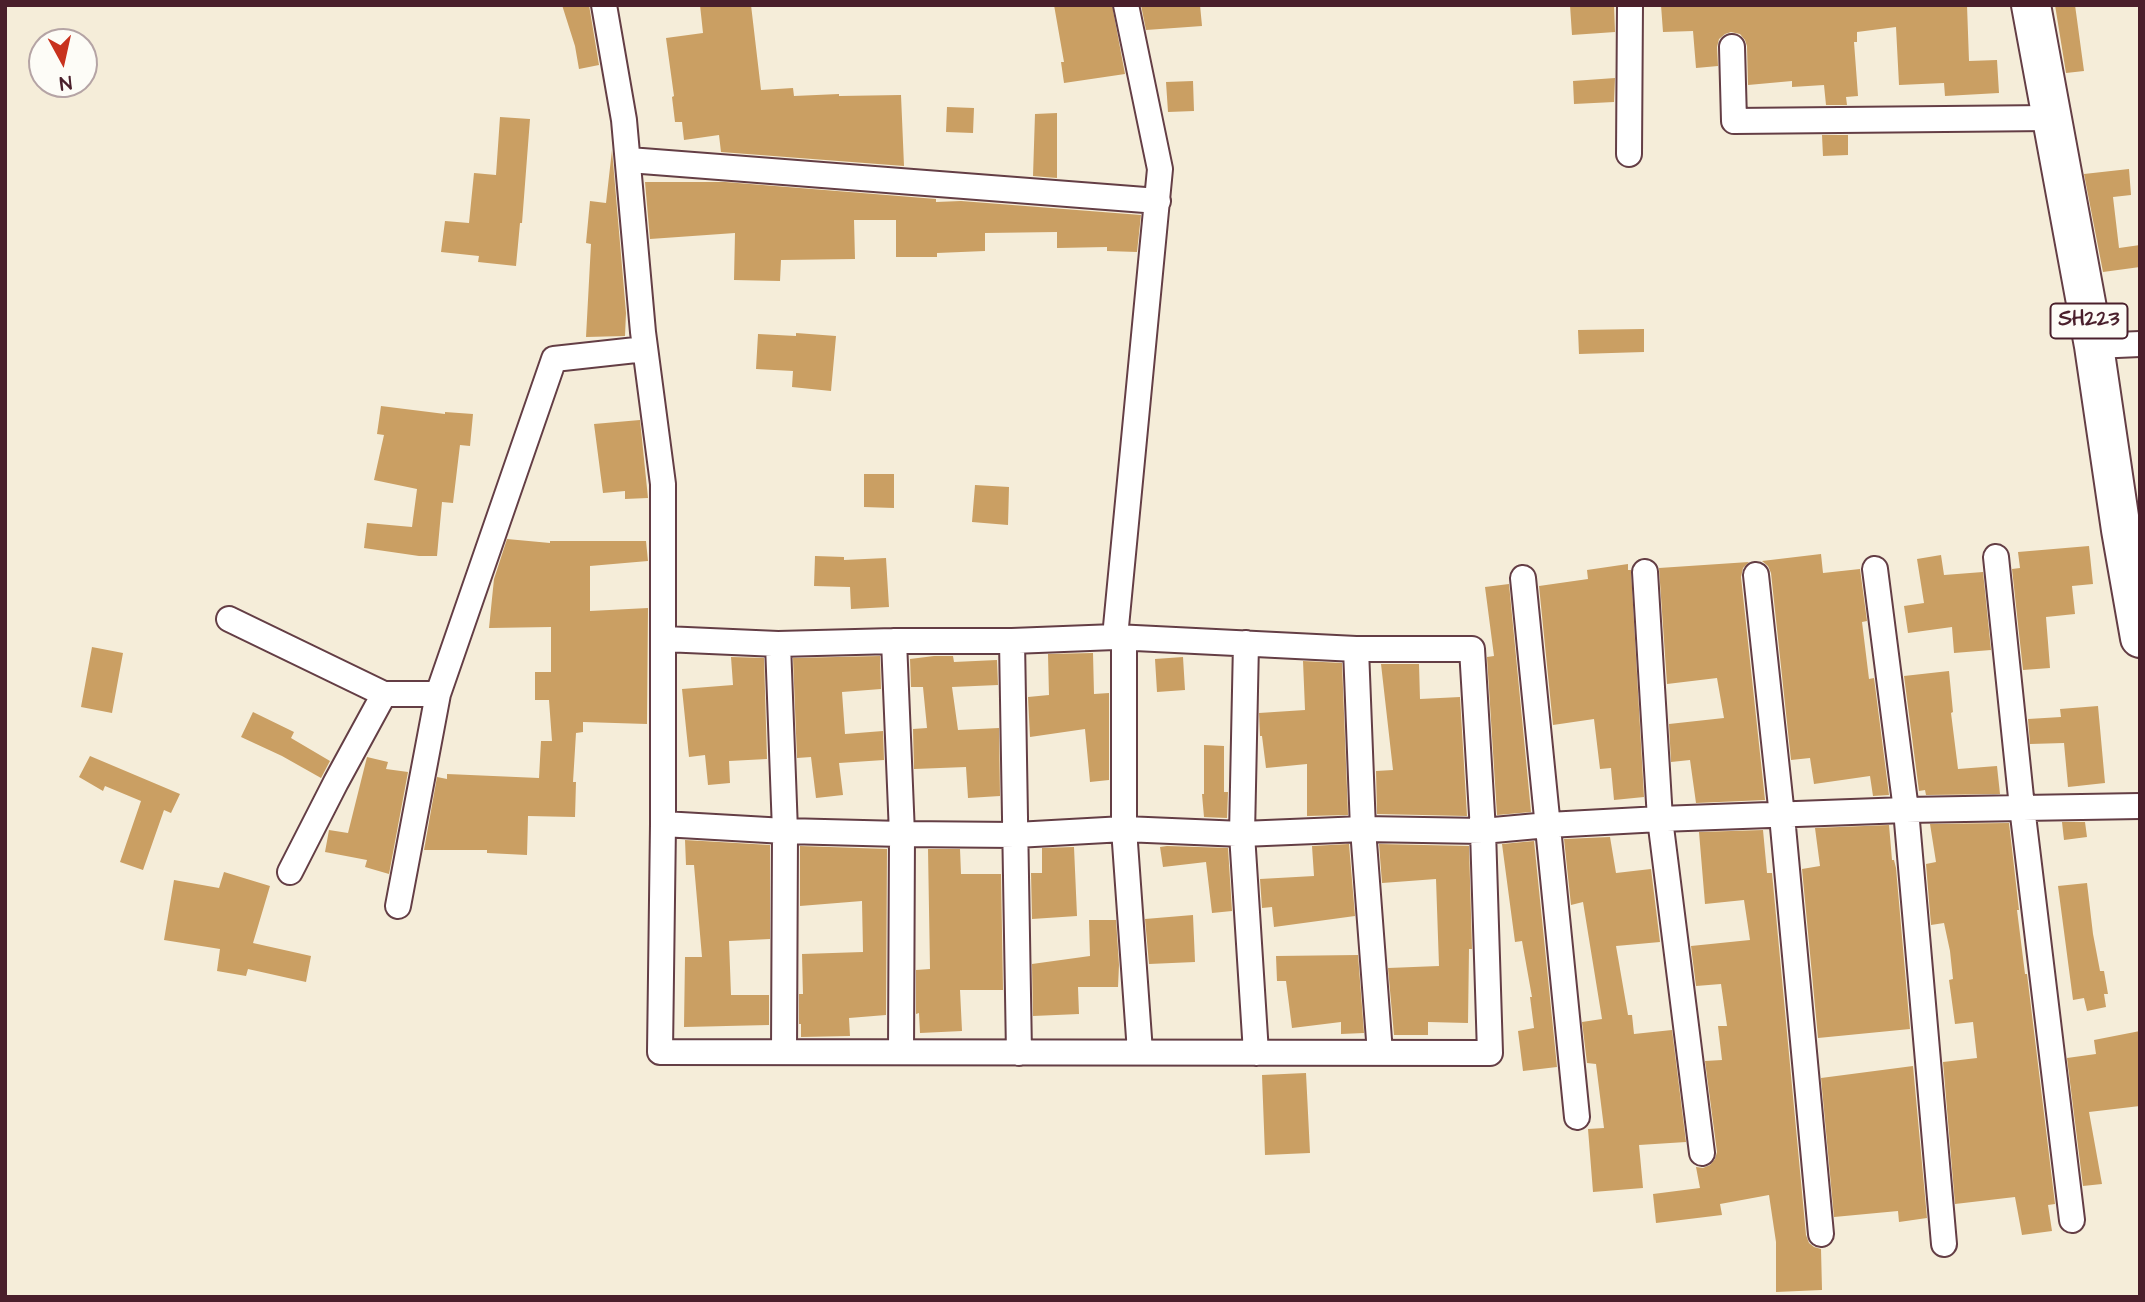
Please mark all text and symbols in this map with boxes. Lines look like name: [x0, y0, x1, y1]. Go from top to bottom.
north arrow: [28, 28, 98, 98]
text: N: [58, 68, 74, 97]
road number: SH223: [2050, 304, 2128, 338]

